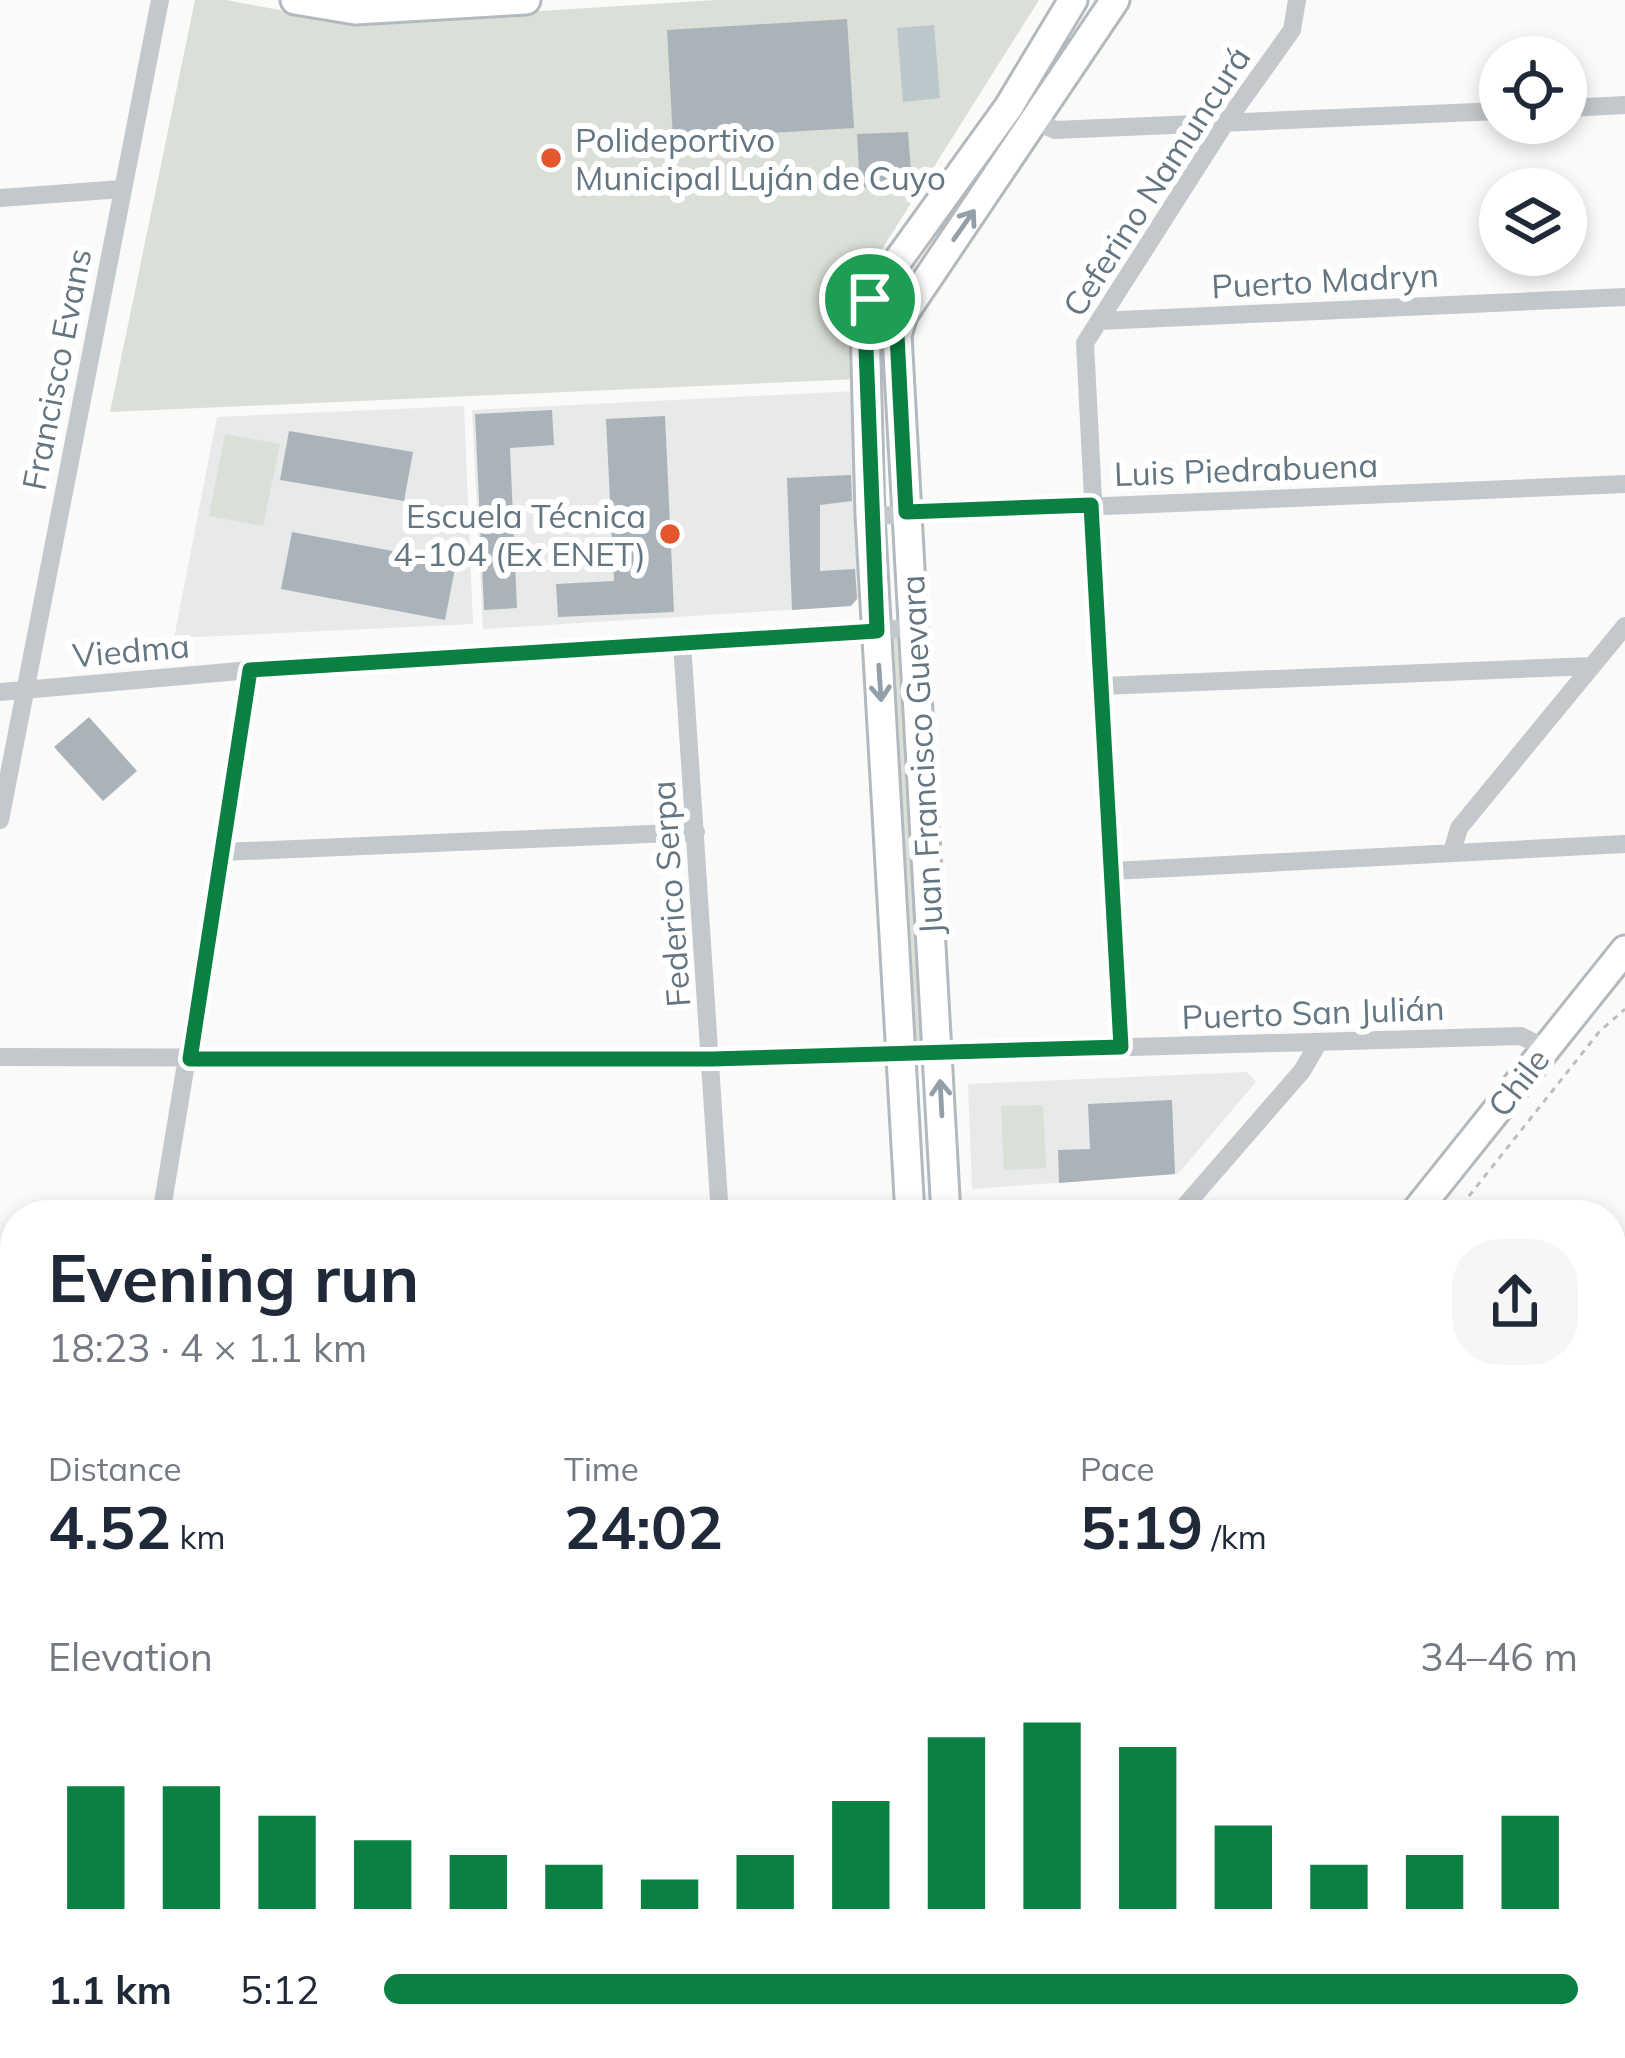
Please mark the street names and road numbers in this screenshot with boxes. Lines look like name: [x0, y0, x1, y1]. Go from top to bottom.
street label: Ceferino Namuncurá: [1053, 38, 1259, 324]
street label: Francisco Evans: [13, 245, 99, 493]
street label: Puerto Madryn: [1210, 254, 1440, 306]
street label: Luis Piedrabuena: [1113, 444, 1379, 494]
street label: Juan Francisco Guevara: [891, 574, 951, 936]
street label: Viedma: [71, 624, 191, 676]
street label: Federico Serpa: [642, 779, 698, 1009]
street label: Puerto San Julián: [1181, 987, 1445, 1037]
street label: Chile: [1479, 1040, 1557, 1124]

